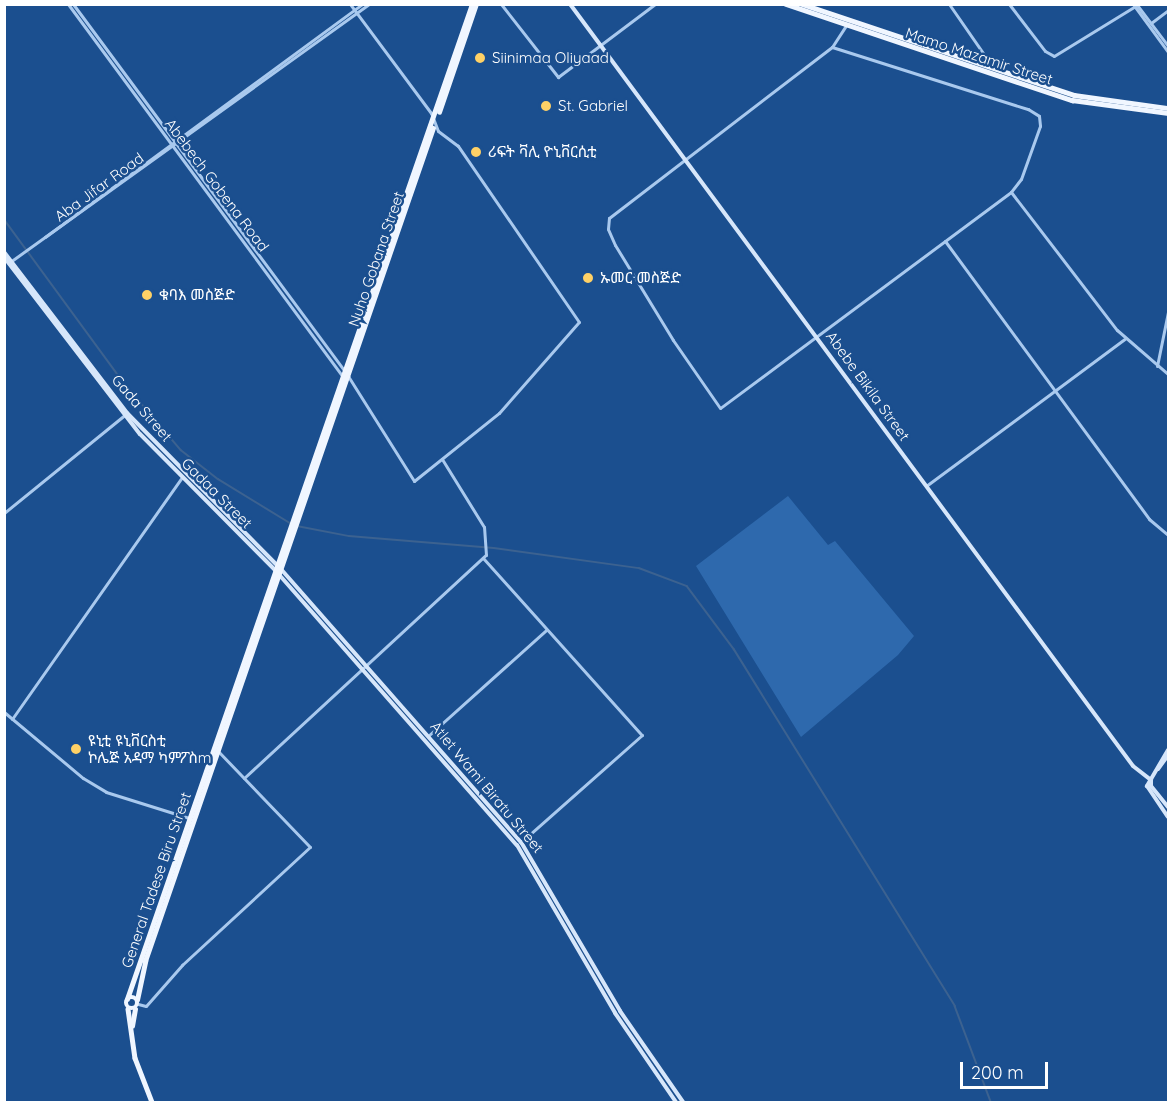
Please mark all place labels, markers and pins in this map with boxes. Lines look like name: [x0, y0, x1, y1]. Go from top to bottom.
place label: Siinimaa Oliyaad: [492, 49, 609, 67]
marker: Siinimaa Oliyaad: [473, 51, 487, 65]
place label: St. Gabriel: [558, 97, 628, 115]
marker: St. Gabriel: [539, 99, 553, 113]
place label: ሪፍት ቫሊ ዮኒቨርሲቲ: [488, 143, 596, 161]
marker: ሪፍት ቫሊ ዮኒቨርሲቲ: [469, 145, 483, 159]
place label: ኡመር መስጅድ: [600, 269, 681, 287]
marker: ኡመር መስጅድ: [581, 271, 595, 285]
place label: ቁባእ መስጅድ: [159, 286, 235, 304]
marker: ቁባእ መስጅድ: [140, 288, 154, 302]
place label: ዩኒቲ ዩኒቨርስቲ ኮሌጅ አዳማ ካምፖስm: [88, 731, 211, 766]
marker: ዩኒቲ ዩኒቨርስቲ ኮሌጅ አዳማ ካምፖስm: [69, 742, 83, 756]

